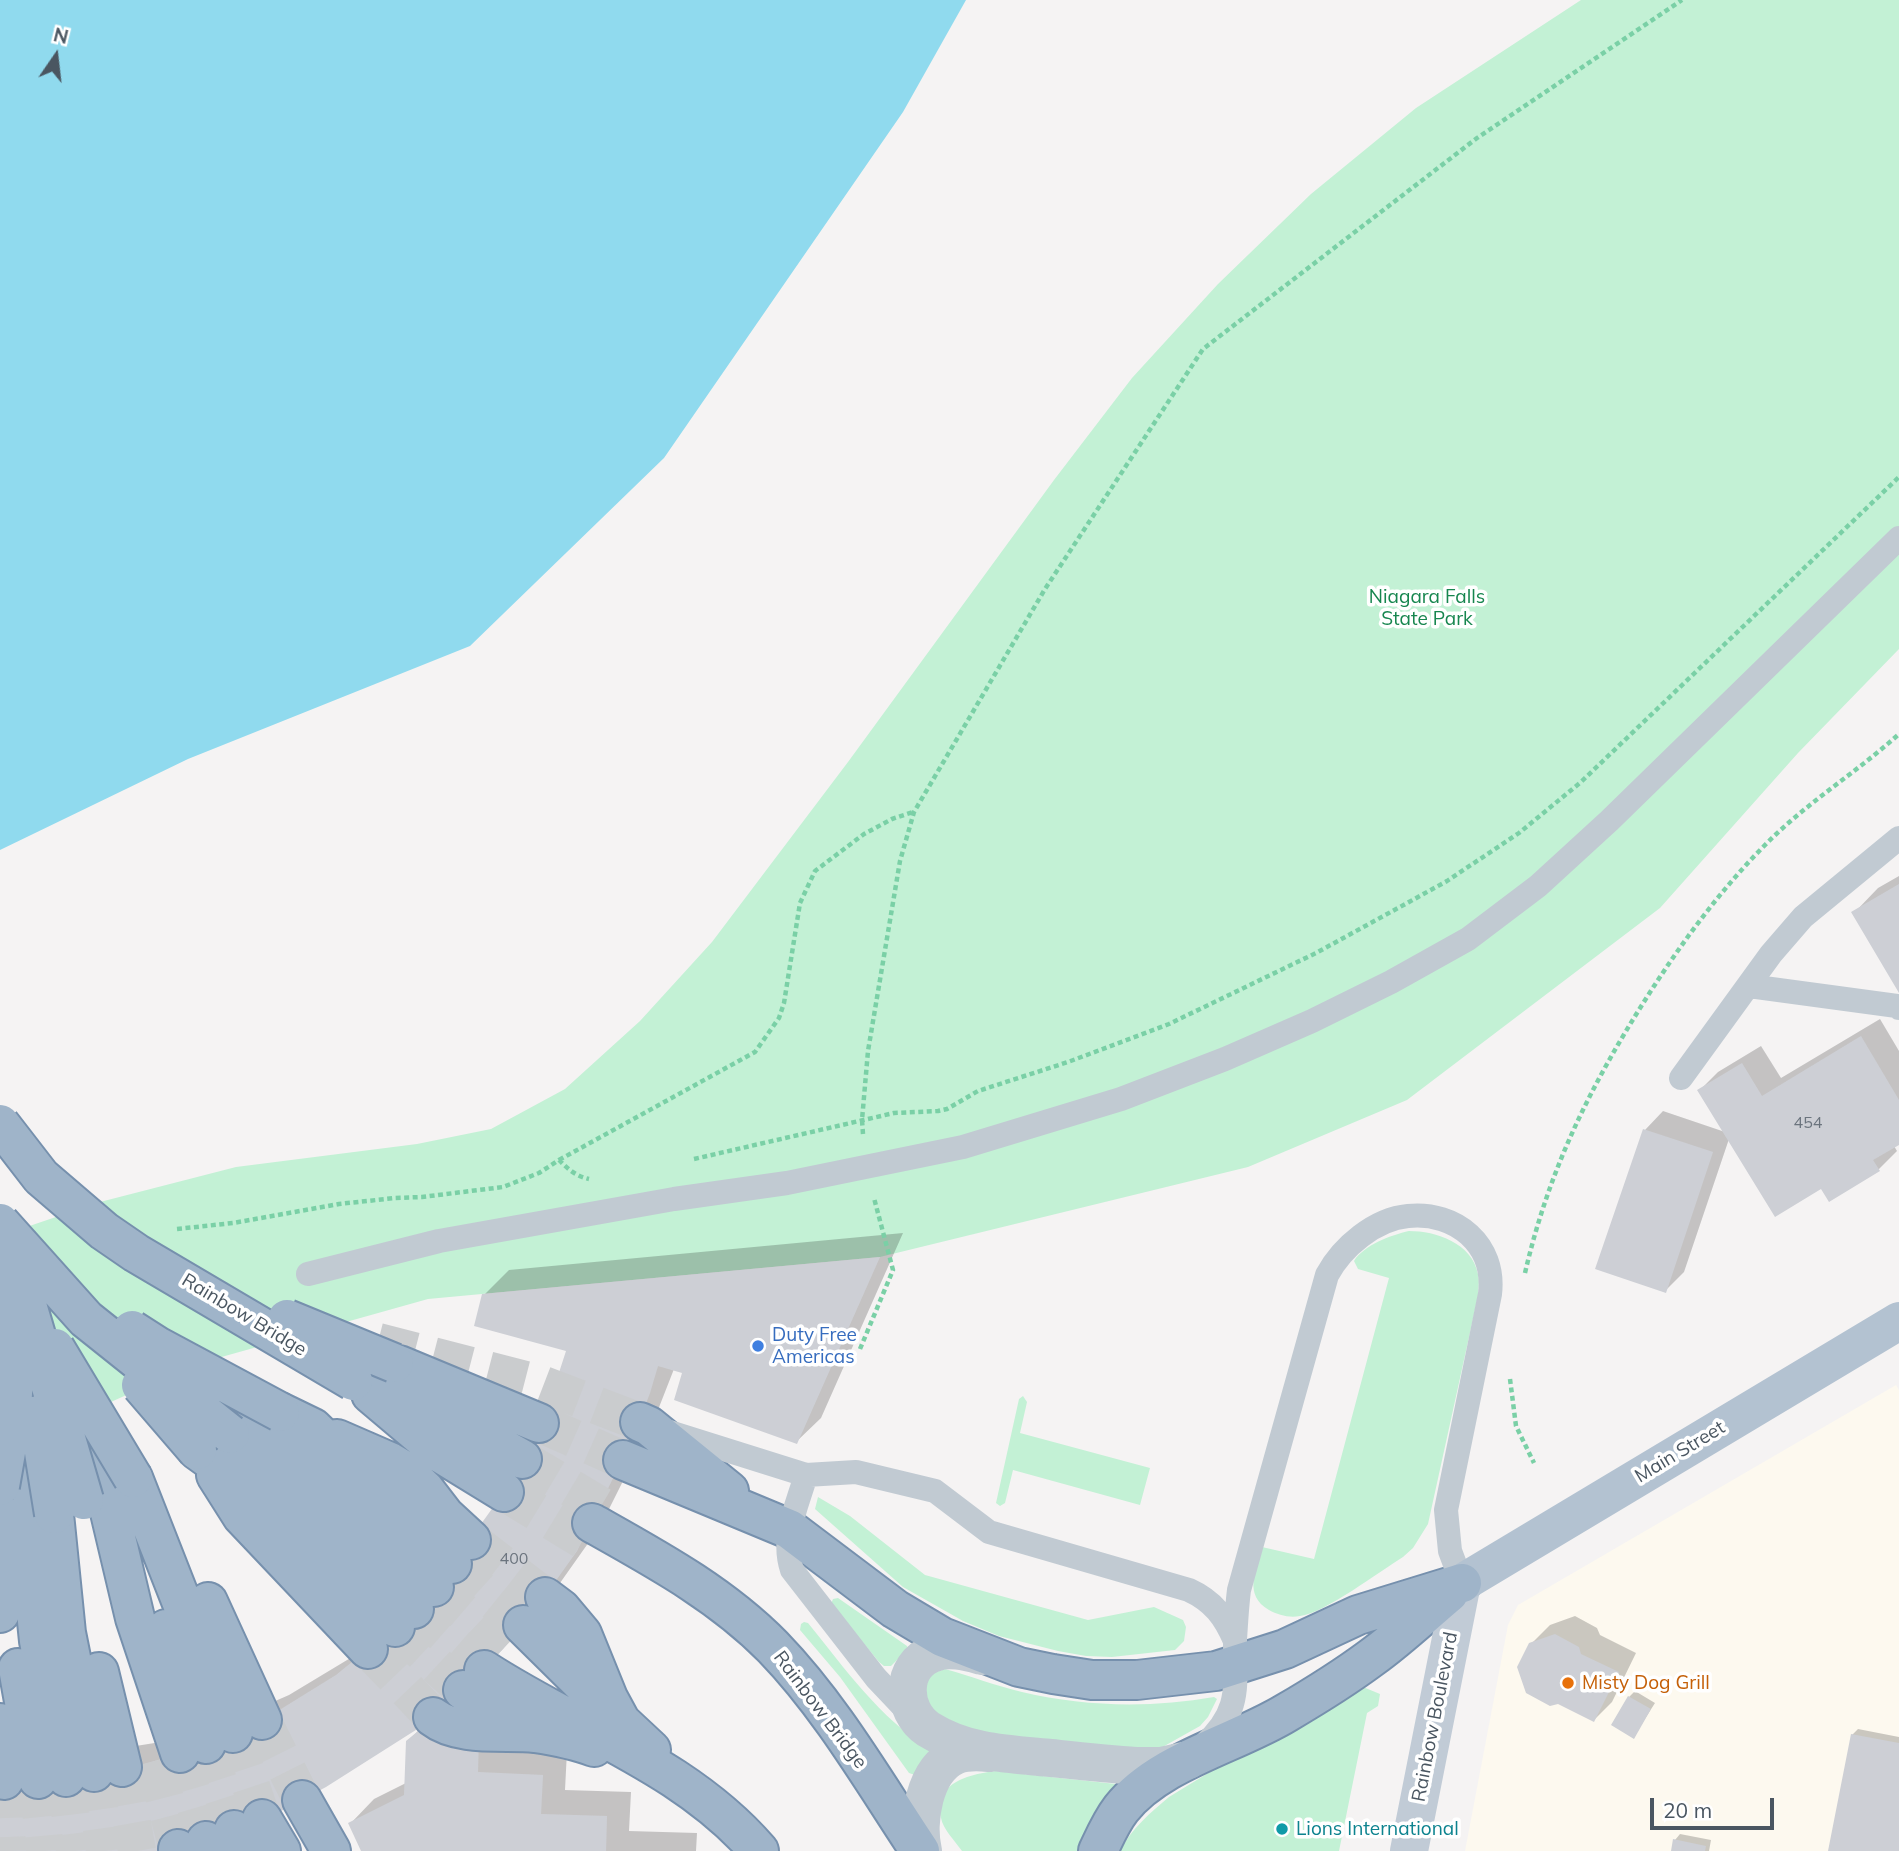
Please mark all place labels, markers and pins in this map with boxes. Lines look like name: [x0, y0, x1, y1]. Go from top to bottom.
place label: Duty Free Americas: [772, 1324, 857, 1368]
marker: Duty Free Americas: [750, 1338, 766, 1354]
place label: Misty Dog Grill: [1582, 1672, 1710, 1694]
marker: Misty Dog Grill: [1560, 1675, 1576, 1691]
place label: Lions International: [1296, 1818, 1459, 1840]
marker: Lions International: [1274, 1821, 1290, 1837]

